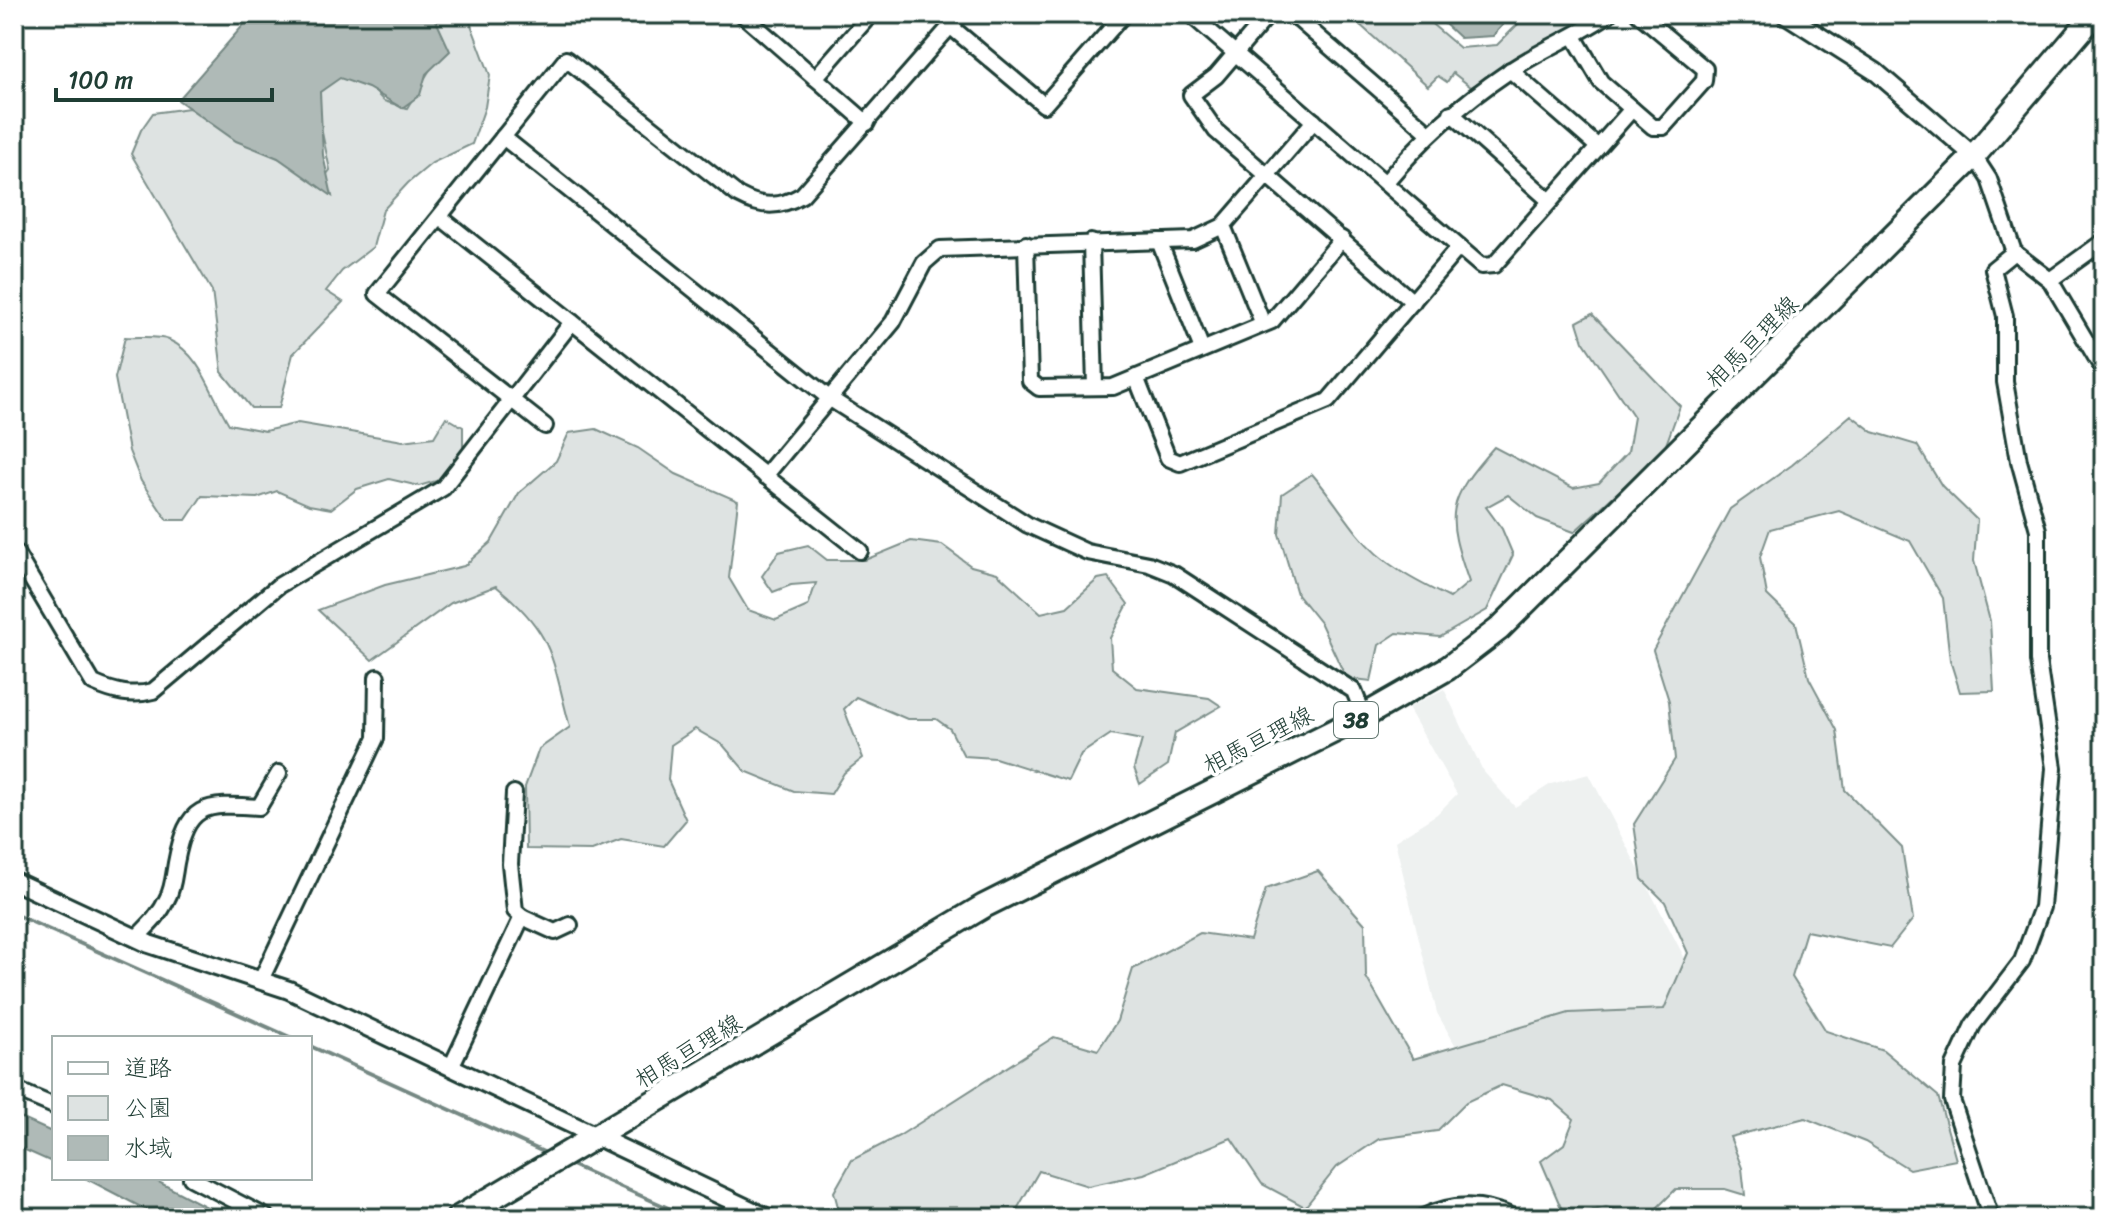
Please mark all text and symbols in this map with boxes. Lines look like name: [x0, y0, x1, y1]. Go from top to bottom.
scale bar: [56, 52, 272, 102]
text: 100 m: [68, 59, 133, 101]
street label: 相馬亘理線: [1695, 285, 1809, 399]
street label: 相馬亘理線: [1195, 694, 1321, 786]
road number: 38: [1334, 702, 1378, 738]
street label: 相馬亘理線: [626, 1002, 750, 1100]
legend: [52, 1036, 312, 1180]
text: 道路: [124, 1047, 172, 1089]
text: 公園: [124, 1087, 172, 1129]
text: 水域: [124, 1127, 172, 1169]

